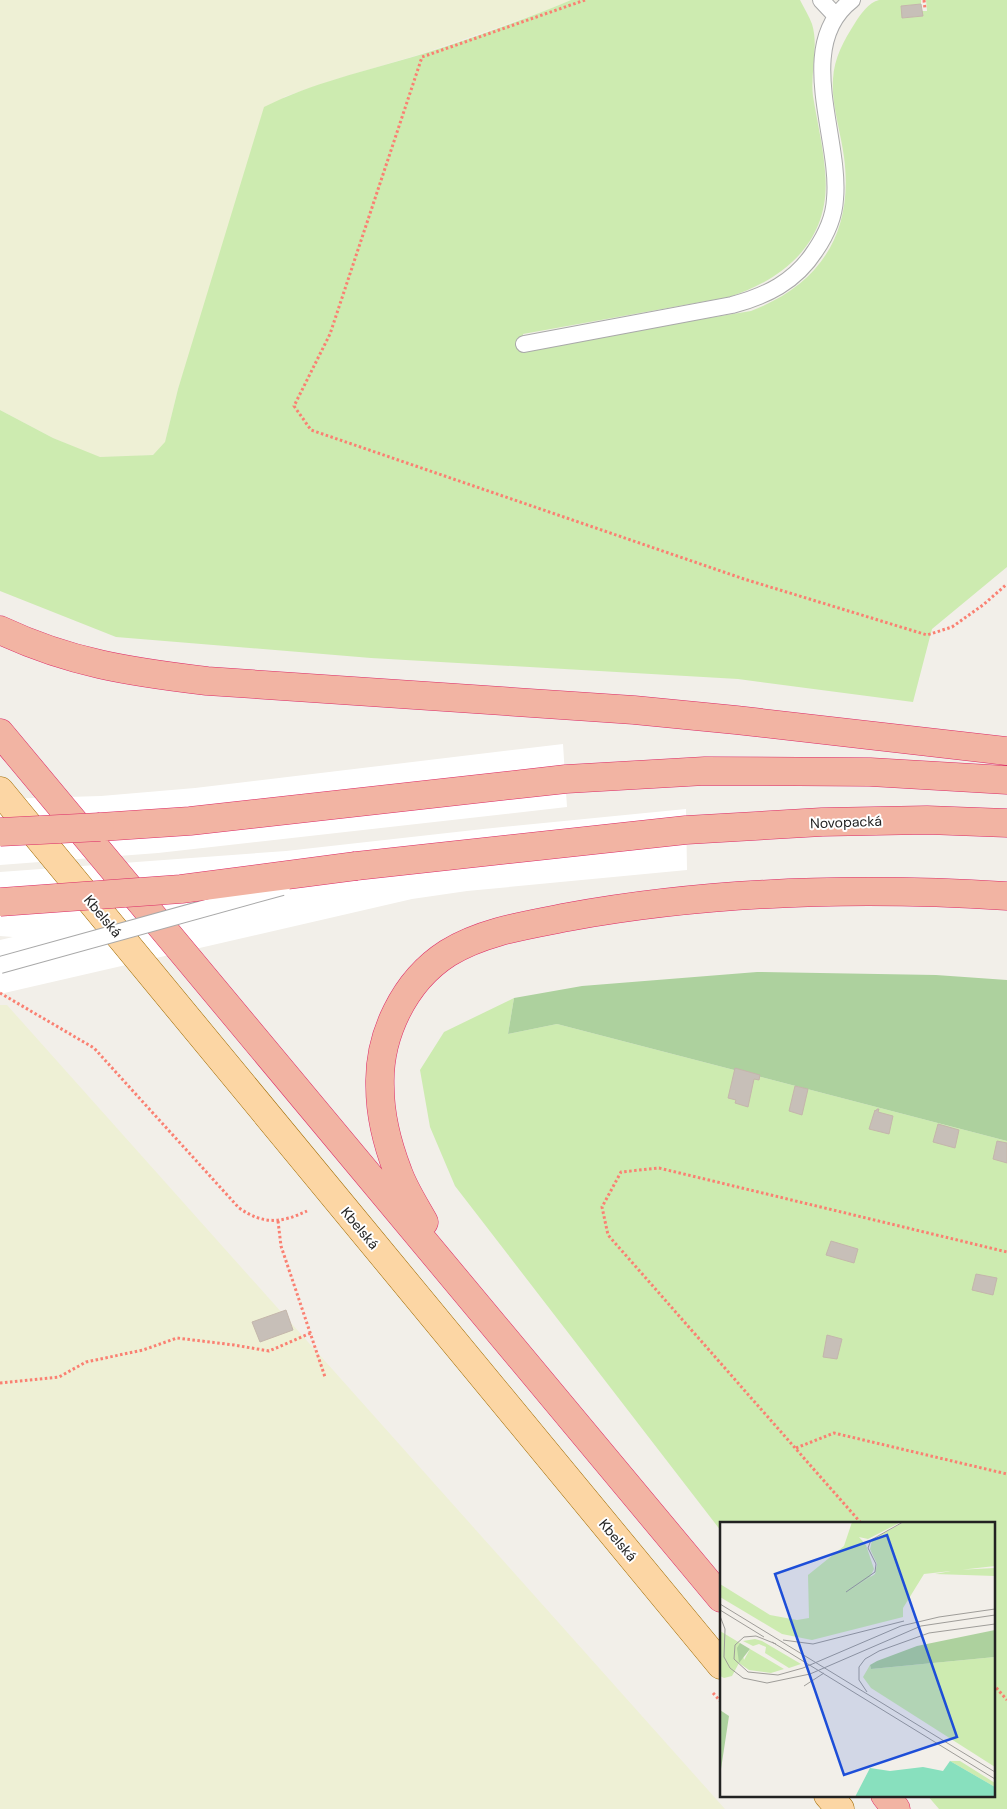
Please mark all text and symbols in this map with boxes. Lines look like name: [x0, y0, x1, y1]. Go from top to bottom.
street label: Novopacká: [810, 812, 882, 832]
street label: Kbelská: [80, 891, 126, 941]
street label: Kbelská: [337, 1203, 383, 1253]
street label: Kbelská: [595, 1515, 641, 1565]
inset map: [720, 1522, 994, 1796]

